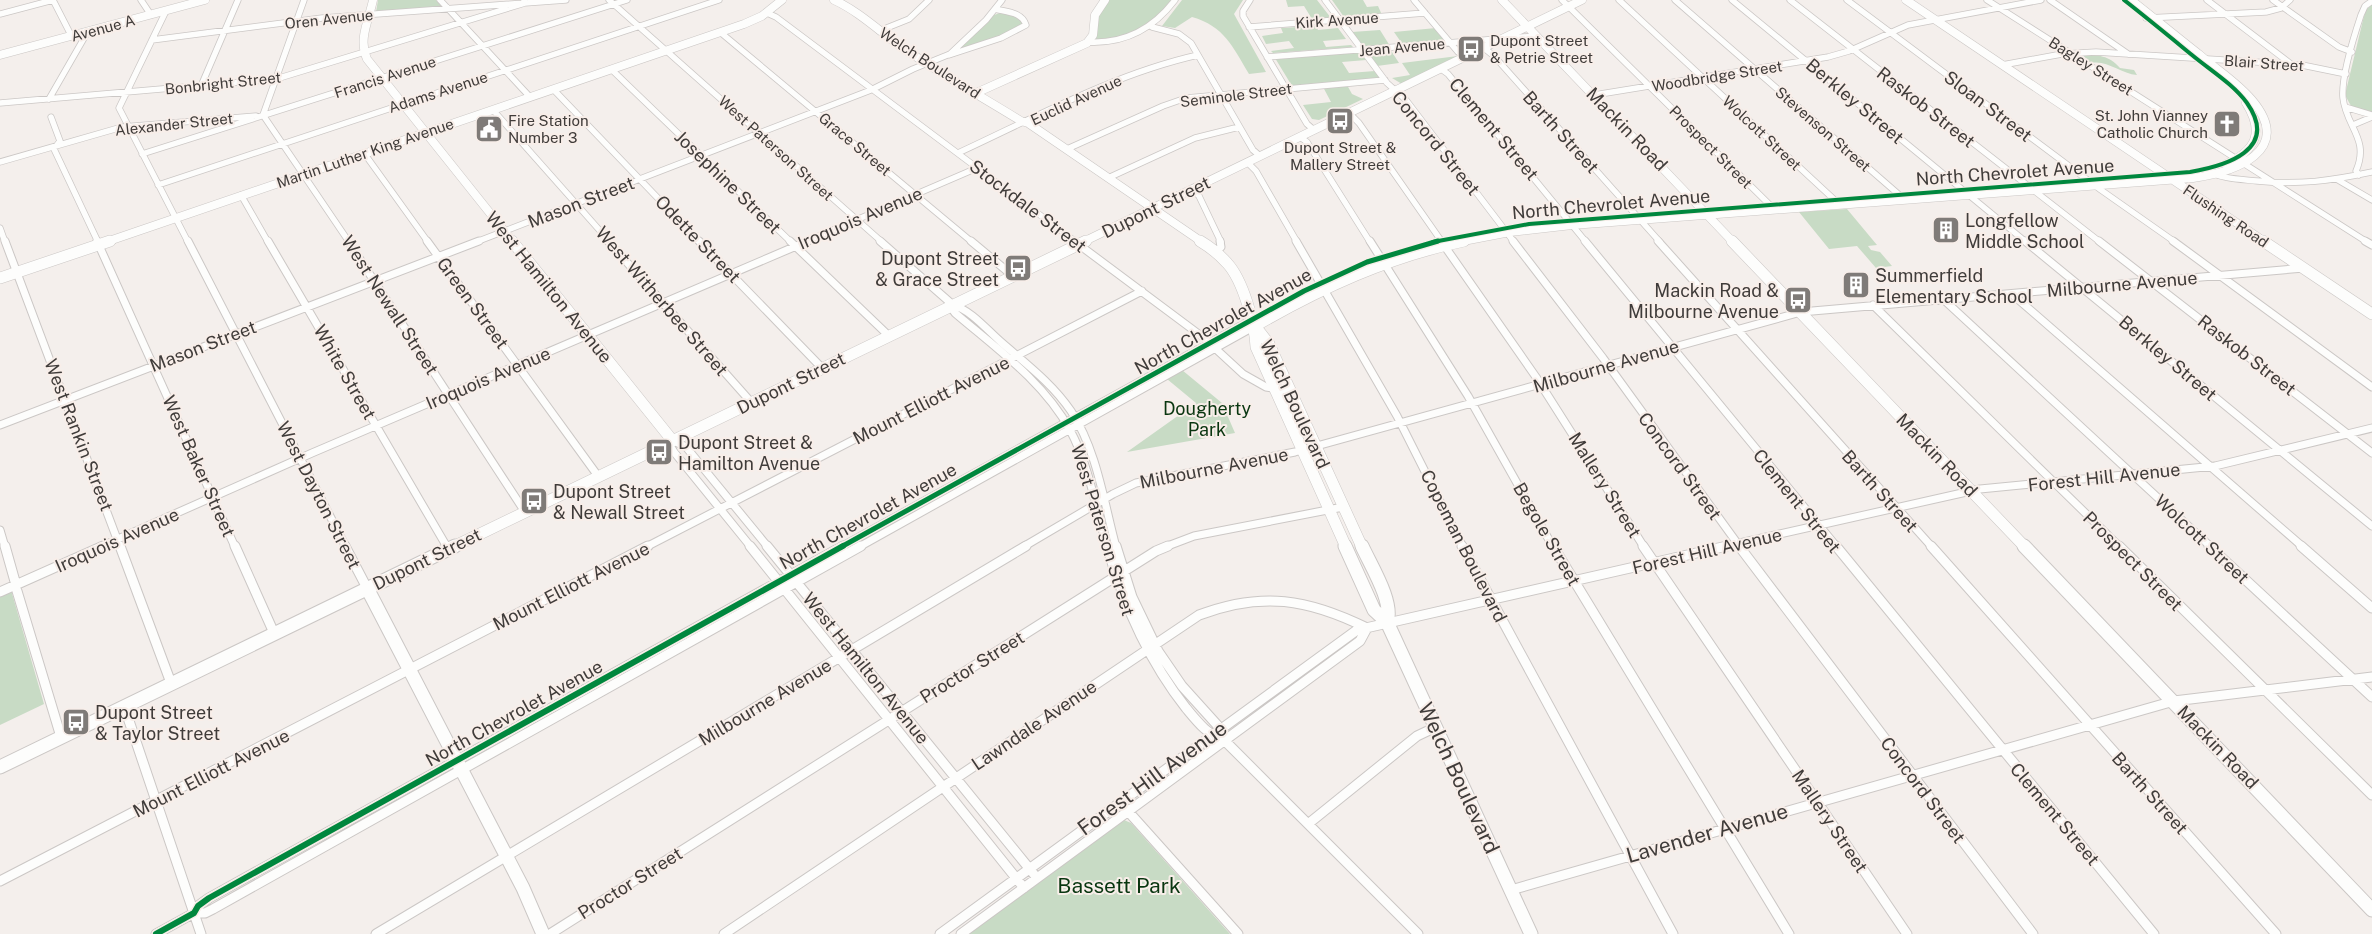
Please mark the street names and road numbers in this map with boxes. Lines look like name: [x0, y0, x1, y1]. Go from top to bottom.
street label: Oren Avenue: [284, 6, 374, 32]
street label: Kirk Avenue: [1295, 9, 1379, 31]
street label: Avenue A: [69, 11, 137, 45]
street label: Welch Boulevard: [876, 24, 984, 102]
street label: Bagley Street: [2046, 33, 2136, 99]
street label: Jean Avenue: [1358, 35, 1446, 59]
street label: Blair Street: [2224, 52, 2305, 74]
street label: Francis Avenue: [332, 53, 438, 101]
street label: Berkley Street: [1802, 54, 1908, 148]
street label: Woodbridge Street: [1650, 57, 1784, 95]
street label: Raskob Street: [1873, 62, 1979, 152]
street label: Sloan Street: [1940, 66, 2036, 146]
street label: Bonbright Street: [164, 68, 282, 98]
street label: Adams Avenue: [386, 68, 490, 116]
street label: Euclid Avenue: [1028, 72, 1124, 128]
street label: Clement Street: [1445, 73, 1543, 185]
street label: Seminole Street: [1179, 80, 1293, 110]
street label: Mackin Road: [1582, 83, 1672, 175]
street label: Stevenson Street: [1772, 83, 1874, 175]
street label: Concord Street: [1388, 87, 1484, 199]
street label: Barth Street: [1519, 87, 1603, 177]
street label: West Paterson Street: [715, 92, 837, 204]
street label: Wolcott Street: [1719, 92, 1805, 174]
street label: Prospect Street: [1666, 102, 1756, 192]
street label: Alexander Street: [114, 109, 234, 139]
street label: Grace Street: [816, 109, 895, 179]
street label: Martin Luther King Avenue: [274, 115, 456, 191]
street label: Josephine Street: [671, 126, 785, 238]
street label: Stockdale Street: [965, 155, 1091, 257]
street label: North Chevrolet Avenue: [1915, 155, 2115, 189]
street label: Mason Street: [525, 172, 637, 232]
street label: Dupont Street: [1098, 172, 1214, 242]
street label: Flushing Road: [2180, 181, 2272, 251]
street label: Iroquois Avenue: [795, 182, 925, 254]
street label: North Chevrolet Avenue: [1511, 185, 1711, 223]
street label: Odette Street: [651, 191, 745, 287]
street label: West Hamilton Avenue: [481, 207, 617, 367]
street label: West Witherbee Street: [592, 222, 732, 380]
street label: West Newall Street: [337, 231, 443, 379]
street label: Green Street: [433, 253, 513, 353]
street label: North Chevrolet Avenue: [1131, 264, 1315, 378]
street label: Milbourne Avenue: [2046, 267, 2198, 301]
street label: Raskob Street: [2194, 310, 2300, 400]
street label: Berkley Street: [2115, 311, 2221, 405]
street label: Mason Street: [147, 316, 259, 376]
street label: White Street: [309, 321, 381, 423]
street label: Milbourne Avenue: [1531, 335, 1681, 397]
street label: Welch Boulevard: [1256, 336, 1334, 472]
street label: Iroquois Avenue: [423, 342, 553, 414]
street label: Dupont Street: [733, 348, 849, 418]
street label: Mount Elliott Avenue: [849, 351, 1013, 449]
street label: West Rankin Street: [40, 356, 118, 514]
street label: West Baker Street: [158, 392, 240, 540]
street label: Concord Street: [1634, 408, 1726, 524]
street label: Mackin Road: [1892, 409, 1982, 501]
street label: West Dayton Street: [273, 418, 365, 572]
street label: Mallery Street: [1564, 429, 1646, 541]
street label: West Paterson Street: [1067, 442, 1139, 618]
street label: Milbourne Avenue: [1138, 443, 1290, 493]
street label: Clement Street: [1749, 445, 1845, 557]
street label: Barth Street: [1838, 446, 1922, 536]
street label: North Chevrolet Avenue: [776, 459, 960, 573]
street label: Forest Hill Avenue: [2027, 459, 2181, 495]
street label: Copeman Boulevard: [1417, 466, 1511, 626]
street label: Begole Street: [1509, 479, 1585, 589]
street label: Wolcott Street: [2151, 490, 2253, 588]
street label: Iroquois Avenue: [52, 503, 182, 577]
street label: Prospect Street: [2079, 507, 2187, 615]
street label: Dupont Street: [369, 524, 485, 594]
street label: Forest Hill Avenue: [1630, 524, 1784, 578]
street label: Mount Elliott Avenue: [489, 537, 653, 635]
street label: West Hamilton Avenue: [798, 588, 934, 748]
street label: Proctor Street: [916, 627, 1028, 707]
street label: Milbourne Avenue: [695, 654, 835, 750]
street label: North Chevrolet Avenue: [422, 656, 606, 770]
street label: Lawndale Avenue: [968, 675, 1100, 775]
street label: Welch Boulevard: [1413, 699, 1505, 857]
street label: Mackin Road: [2173, 701, 2263, 793]
street label: Forest Hill Avenue: [1072, 715, 1232, 841]
street label: Mount Elliott Avenue: [129, 724, 293, 822]
street label: Concord Street: [1876, 733, 1970, 847]
street label: Barth Street: [2108, 748, 2192, 838]
street label: Clement Street: [2006, 758, 2104, 870]
street label: Mallery Street: [1788, 765, 1872, 877]
street label: Lavender Avenue: [1623, 798, 1791, 868]
street label: Proctor Street: [574, 843, 686, 923]

